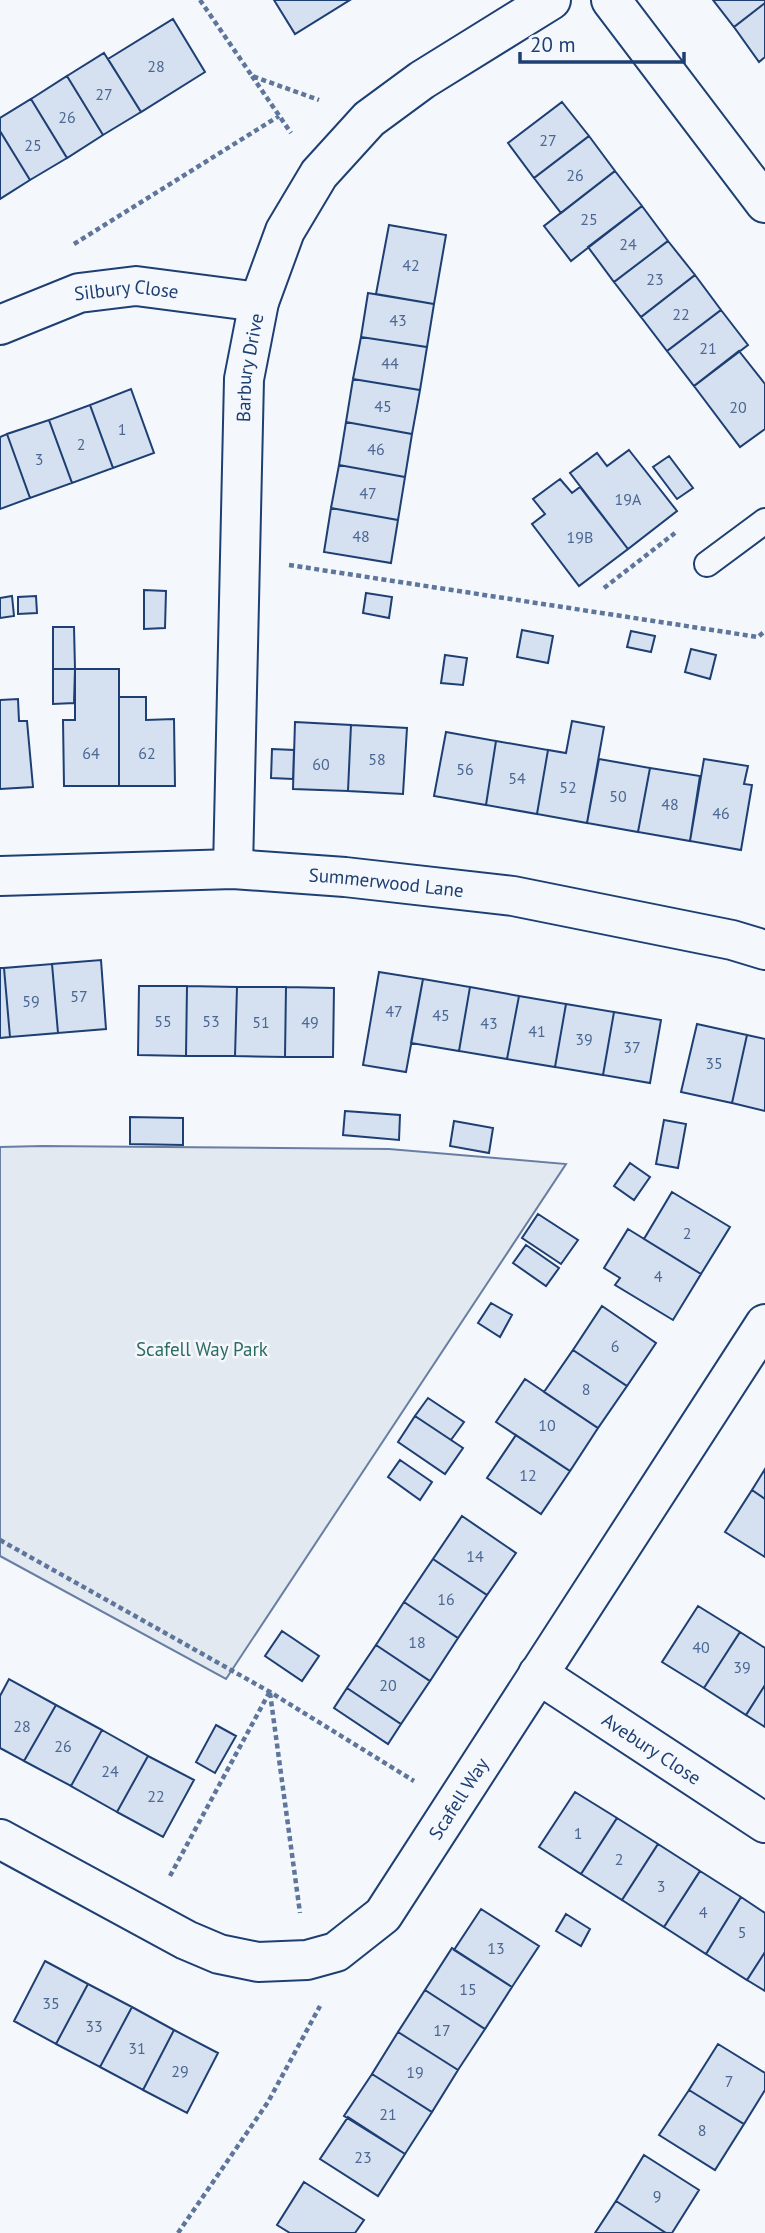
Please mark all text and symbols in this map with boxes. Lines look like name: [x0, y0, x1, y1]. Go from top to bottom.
scale bar: [520, 21, 684, 65]
text: 20 m: [530, 31, 576, 58]
house number: 28: [147, 56, 165, 76]
house number: 27: [95, 84, 113, 104]
house number: 26: [58, 107, 76, 127]
house number: 27: [539, 130, 557, 150]
house number: 25: [24, 135, 42, 155]
house number: 26: [566, 165, 584, 185]
house number: 25: [580, 209, 598, 229]
house number: 24: [619, 234, 637, 254]
house number: 42: [402, 255, 420, 275]
house number: 23: [646, 269, 664, 289]
street label: Silbury Close: [73, 274, 180, 306]
house number: 22: [672, 304, 690, 324]
house number: 43: [389, 310, 407, 330]
street label: Barbury Drive: [231, 311, 269, 422]
house number: 21: [699, 338, 717, 358]
house number: 44: [381, 353, 399, 373]
house number: 45: [374, 396, 392, 416]
house number: 20: [729, 397, 747, 417]
house number: 1: [118, 419, 126, 439]
house number: 2: [77, 434, 85, 454]
house number: 46: [367, 439, 385, 459]
house number: 3: [35, 449, 43, 469]
house number: 47: [359, 483, 377, 503]
house number: 19A: [615, 489, 642, 509]
house number: 48: [352, 526, 370, 546]
house number: 19B: [567, 527, 593, 547]
house number: 64: [82, 743, 100, 763]
house number: 62: [138, 743, 156, 763]
house number: 58: [368, 749, 386, 769]
house number: 60: [312, 754, 330, 774]
house number: 56: [456, 759, 474, 779]
house number: 54: [508, 768, 526, 788]
house number: 52: [559, 777, 577, 797]
house number: 50: [609, 786, 627, 806]
house number: 48: [661, 794, 679, 814]
house number: 46: [712, 803, 730, 823]
street label: Summerwood Lane: [308, 862, 465, 902]
house number: 57: [70, 986, 88, 1006]
house number: 59: [22, 991, 40, 1011]
house number: 47: [385, 1001, 403, 1021]
house number: 45: [432, 1005, 450, 1025]
house number: 55: [154, 1011, 172, 1031]
house number: 53: [202, 1011, 220, 1031]
house number: 51: [252, 1012, 270, 1032]
house number: 49: [301, 1012, 319, 1032]
house number: 43: [480, 1013, 498, 1033]
house number: 41: [528, 1021, 546, 1041]
house number: 39: [575, 1029, 593, 1049]
house number: 37: [623, 1037, 641, 1057]
house number: 35: [705, 1053, 723, 1073]
house number: 2: [683, 1223, 691, 1243]
house number: 4: [654, 1266, 663, 1286]
house number: 6: [611, 1336, 619, 1356]
park label: Scafell Way Park: [136, 1337, 268, 1361]
house number: 8: [582, 1379, 590, 1399]
house number: 10: [538, 1415, 556, 1435]
house number: 12: [519, 1465, 537, 1485]
house number: 14: [466, 1546, 484, 1566]
house number: 16: [437, 1589, 455, 1609]
house number: 18: [408, 1632, 426, 1652]
house number: 40: [692, 1637, 710, 1657]
house number: 39: [733, 1657, 751, 1677]
house number: 20: [379, 1675, 397, 1695]
street label: Avebury Close: [598, 1707, 706, 1790]
house number: 28: [13, 1716, 31, 1736]
house number: 26: [54, 1736, 72, 1756]
street label: Scafell Way: [423, 1753, 494, 1844]
house number: 24: [101, 1761, 119, 1781]
house number: 22: [147, 1786, 165, 1806]
house number: 1: [574, 1823, 582, 1843]
house number: 2: [615, 1849, 623, 1869]
house number: 3: [657, 1876, 665, 1896]
house number: 4: [699, 1902, 708, 1922]
house number: 5: [738, 1922, 746, 1942]
house number: 13: [487, 1938, 505, 1958]
house number: 15: [459, 1979, 477, 1999]
house number: 35: [42, 1993, 60, 2013]
house number: 33: [85, 2016, 103, 2036]
house number: 17: [433, 2020, 451, 2040]
house number: 31: [128, 2038, 146, 2058]
house number: 29: [171, 2061, 189, 2081]
house number: 19: [406, 2062, 424, 2082]
house number: 7: [725, 2071, 733, 2091]
house number: 21: [379, 2104, 397, 2124]
house number: 8: [698, 2120, 706, 2140]
house number: 23: [354, 2147, 372, 2167]
house number: 9: [653, 2186, 661, 2206]

